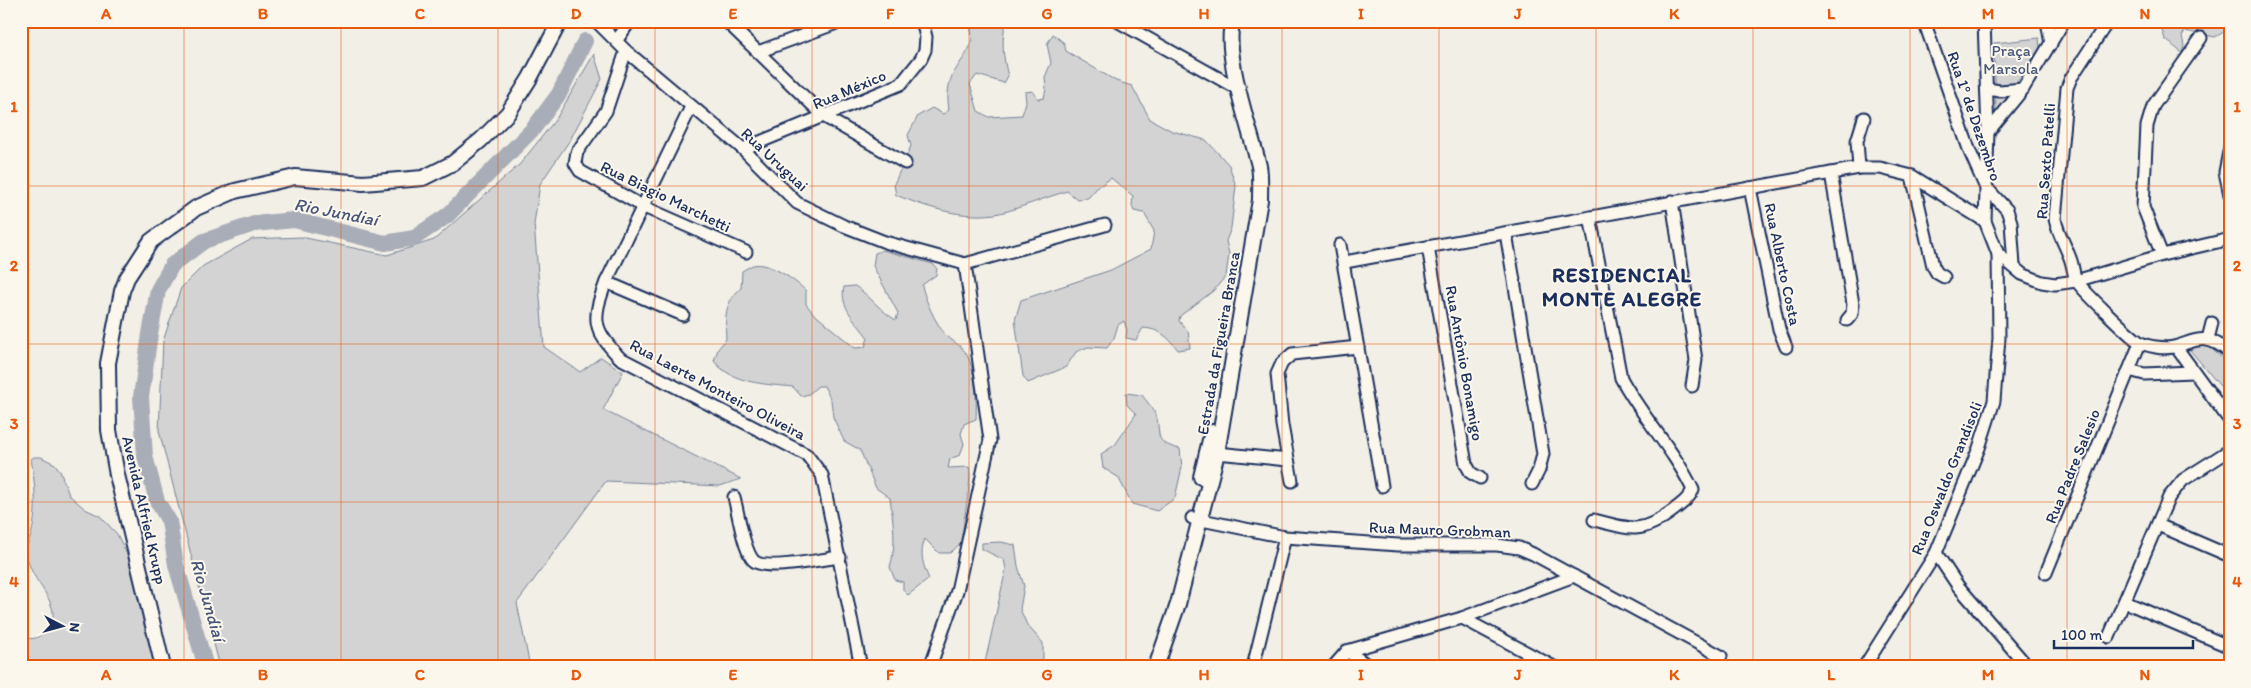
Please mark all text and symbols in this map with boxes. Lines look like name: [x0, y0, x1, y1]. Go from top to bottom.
text: A: [100, 4, 112, 23]
text: B: [258, 4, 269, 23]
text: C: [415, 4, 426, 23]
text: D: [571, 4, 582, 23]
text: E: [729, 4, 738, 23]
text: F: [886, 4, 895, 23]
text: G: [1041, 4, 1053, 23]
text: H: [1198, 4, 1210, 23]
text: I: [1358, 4, 1364, 23]
text: J: [1513, 4, 1522, 23]
text: K: [1669, 4, 1680, 23]
text: L: [1827, 4, 1836, 23]
text: M: [1982, 4, 1994, 23]
text: N: [2140, 4, 2150, 23]
park label: Praça Marsola: [1983, 41, 2039, 78]
street label: Rua 1º de Dezembro: [1943, 49, 2006, 183]
street label: Rua México: [810, 65, 889, 113]
text: 1: [10, 97, 18, 116]
text: 1: [2233, 97, 2241, 116]
street label: Rua Sexto Patelli: [2032, 102, 2059, 220]
street label: Rua Uruguai: [737, 124, 812, 195]
street label: Rua Biagio Marchetti: [598, 157, 734, 236]
water label: Rio Jundiaí: [292, 193, 383, 232]
street label: Rua Alberto Costa: [1760, 201, 1805, 328]
street label: Estrada da Figueira Branca: [1193, 249, 1244, 436]
text: 2: [10, 256, 19, 275]
text: 2: [2233, 256, 2242, 275]
district label: RESIDENCIAL MONTE ALEGRE: [1542, 262, 1702, 311]
street label: Rua Antônio Bonamigo: [1441, 284, 1488, 442]
street label: Rua Laerte Monteiro Oliveira: [627, 335, 810, 444]
street label: Rua Oswaldo Grandisoli: [1907, 399, 1986, 558]
street label: Rua Padre Salesio: [2041, 406, 2104, 526]
text: 3: [10, 414, 19, 433]
text: 3: [2233, 414, 2242, 433]
street label: Avenida Alfried Krupp: [118, 434, 171, 586]
street label: Rua Mauro Grobman: [1369, 518, 1512, 541]
water label: Rio Jundiaí: [186, 556, 231, 647]
text: 4: [9, 572, 19, 591]
text: 4: [2232, 572, 2242, 591]
north arrow: [38, 600, 88, 650]
scale bar: [2054, 618, 2192, 650]
text: N: [65, 622, 83, 633]
text: 100 m: [2061, 626, 2103, 644]
text: A: [100, 665, 112, 684]
text: B: [258, 665, 269, 684]
text: C: [415, 665, 426, 684]
text: D: [571, 665, 582, 684]
text: E: [729, 665, 738, 684]
text: F: [886, 665, 895, 684]
text: G: [1041, 665, 1053, 684]
text: H: [1198, 665, 1210, 684]
text: I: [1358, 665, 1364, 684]
text: J: [1513, 665, 1522, 684]
text: K: [1669, 665, 1680, 684]
text: L: [1827, 665, 1836, 684]
text: M: [1982, 665, 1994, 684]
text: N: [2140, 665, 2150, 684]

